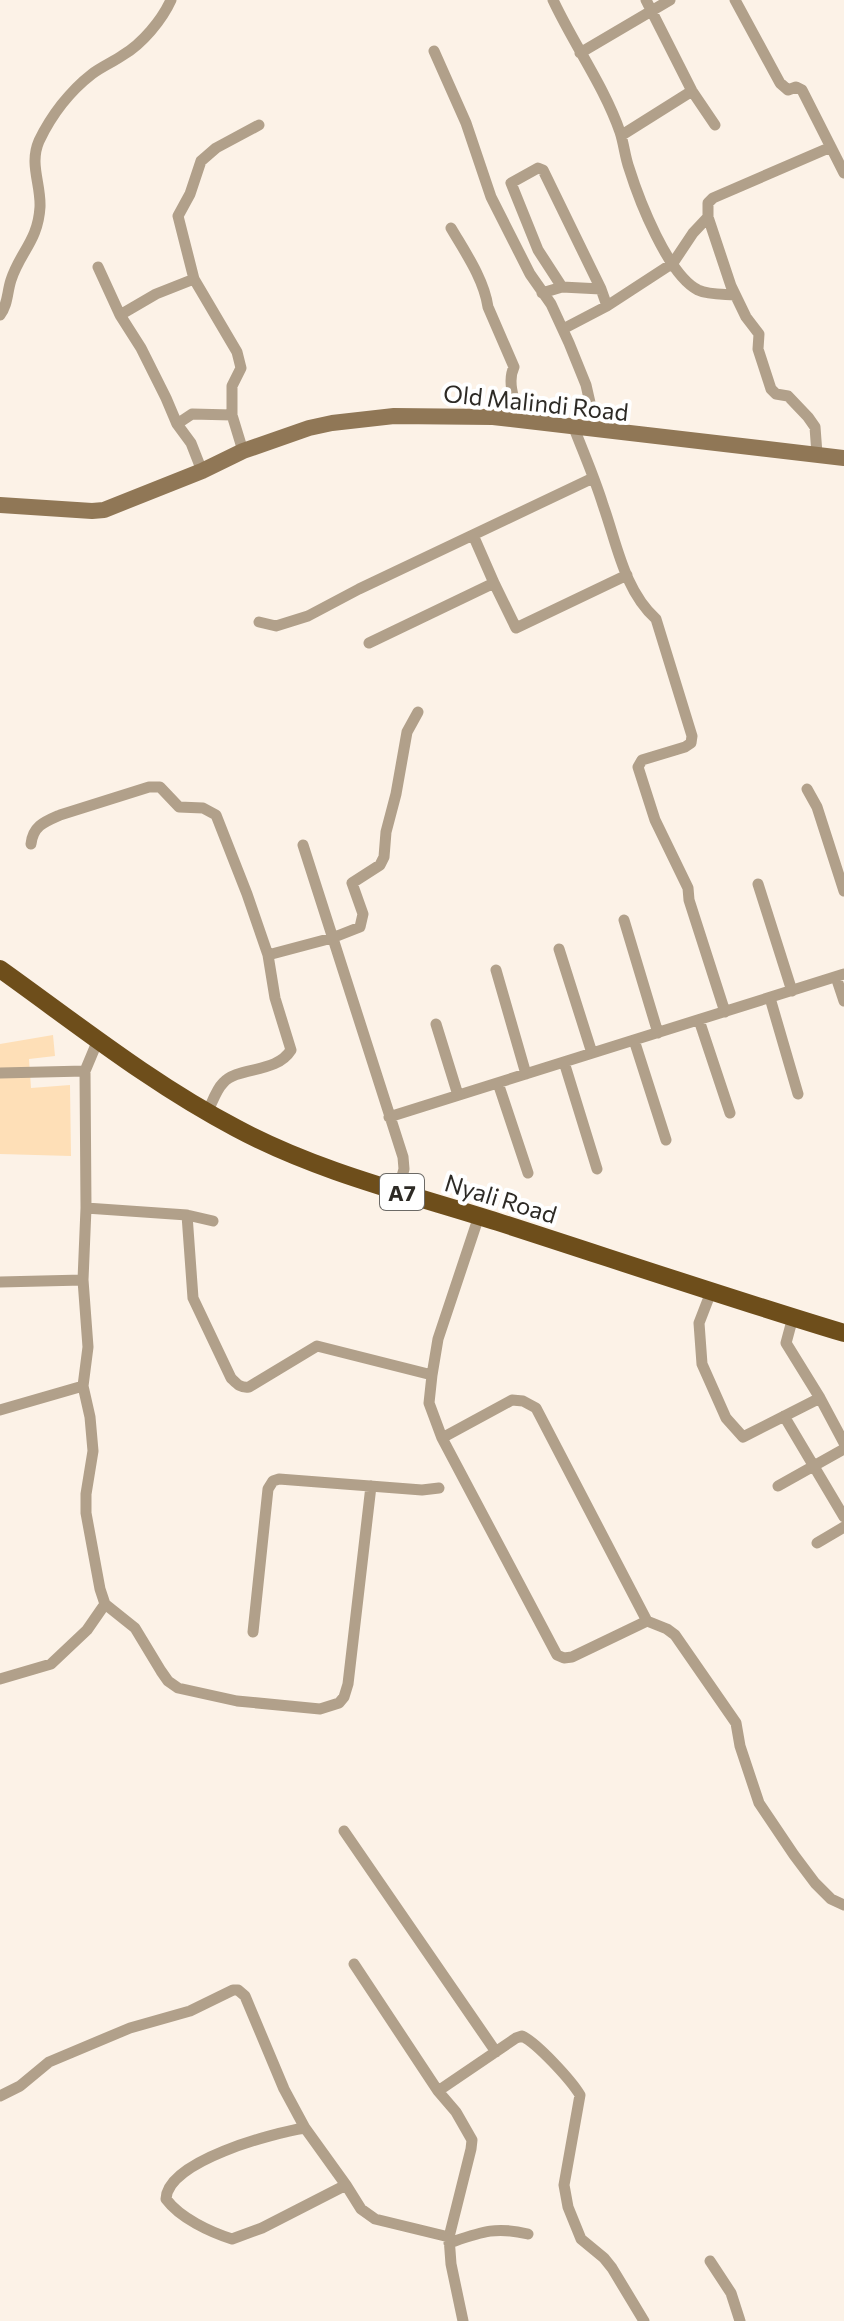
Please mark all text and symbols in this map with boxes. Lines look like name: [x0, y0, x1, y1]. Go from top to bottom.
street label: Old Malindi Road: [442, 378, 630, 426]
street label: Nyali Road: [441, 1167, 561, 1229]
road number: A7: [380, 1174, 424, 1210]

